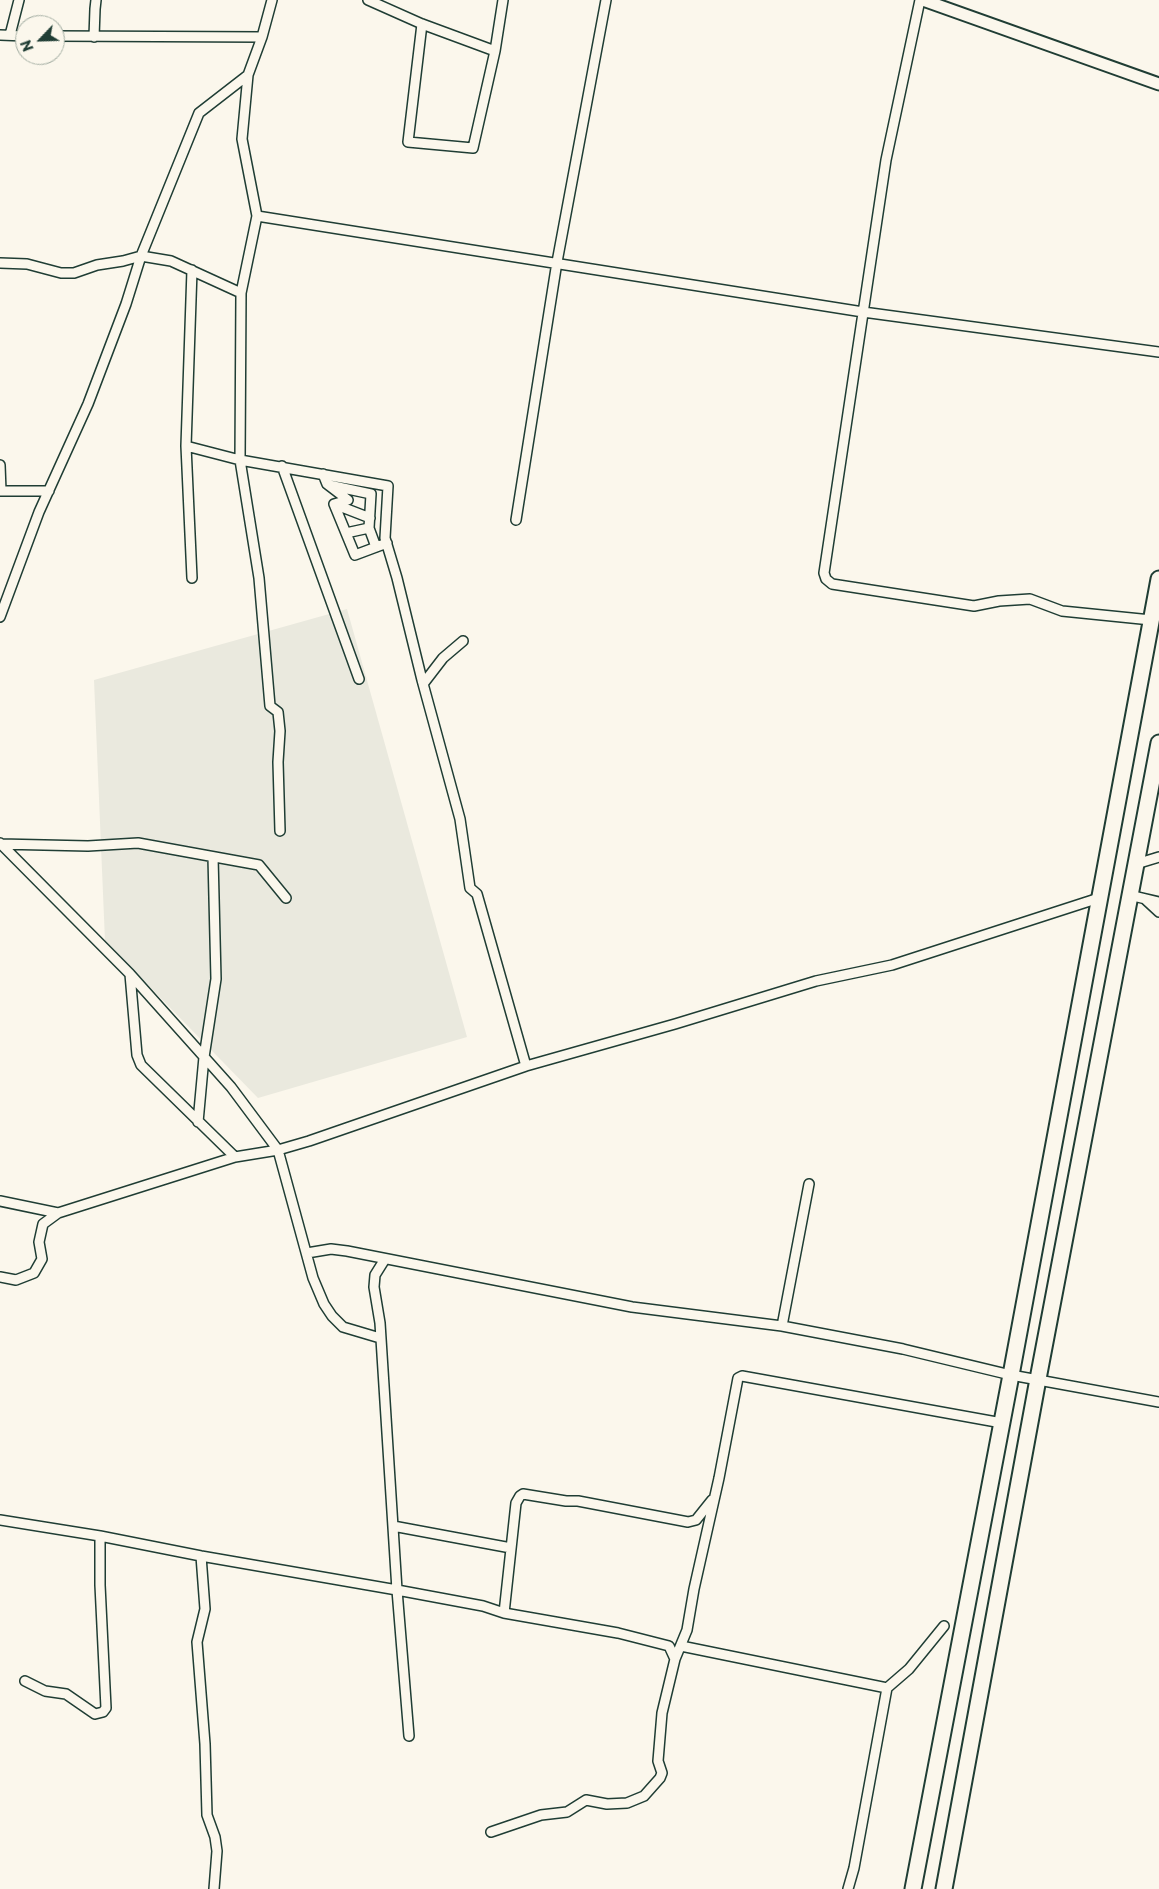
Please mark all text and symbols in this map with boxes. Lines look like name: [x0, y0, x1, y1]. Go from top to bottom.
north arrow: [15, 15, 65, 65]
text: N: [15, 37, 39, 55]

